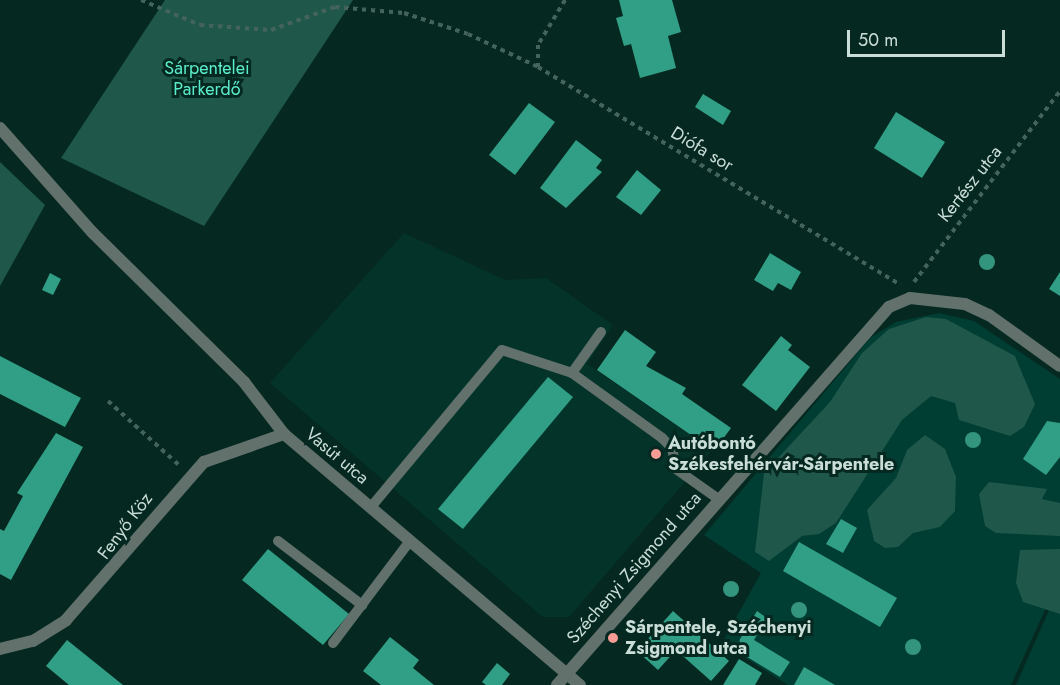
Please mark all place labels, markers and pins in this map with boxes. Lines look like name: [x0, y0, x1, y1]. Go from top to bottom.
place label: Autóbontó Székesfehérvár-Sárpentele: [668, 433, 894, 476]
marker: Autóbontó Székesfehérvár-Sárpentele: [649, 447, 663, 461]
place label: Sárpentele, Széchenyi Zsigmond utca: [625, 617, 811, 660]
marker: Sárpentele, Széchenyi Zsigmond utca: [606, 631, 620, 645]

